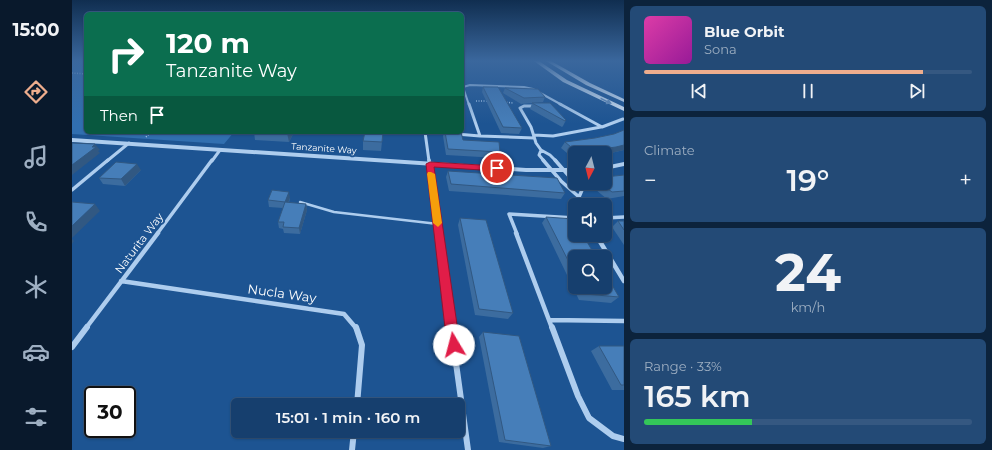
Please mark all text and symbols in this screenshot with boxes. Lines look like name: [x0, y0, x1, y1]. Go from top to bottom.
text: 15:00: [13, 19, 59, 41]
text: Blue Orbit: [704, 22, 784, 41]
text: 120 m: [166, 26, 250, 60]
icon: right: [100, 28, 152, 80]
text: Sona: [704, 41, 737, 57]
text: Tanzanite Way: [166, 60, 297, 82]
icon: directions: [22, 78, 50, 106]
icon: previous: [688, 80, 710, 102]
icon: pause: [797, 80, 819, 102]
icon: next: [906, 80, 928, 102]
one-way arrow: [601, 98, 612, 104]
icon: arrive: [146, 104, 168, 126]
text: Then: [100, 106, 138, 125]
street label: Tanzanite Way: [291, 140, 357, 156]
text: Climate: [644, 142, 695, 158]
icon: music: [22, 143, 50, 171]
north arrow: [568, 146, 612, 190]
map controls: [568, 146, 612, 294]
pin: [480, 151, 514, 185]
icon: arrive: [486, 157, 508, 179]
text: 19°: [787, 162, 829, 199]
text: −: [644, 167, 657, 194]
text: +: [959, 167, 972, 194]
button: sound: [568, 198, 612, 242]
icon: phone: [22, 208, 50, 236]
street label: Naturita Way: [112, 210, 166, 276]
text: 24: [775, 241, 841, 304]
button: search: [568, 250, 612, 294]
icon: climate: [22, 273, 50, 301]
street label: Nucla Way: [247, 280, 318, 306]
text: km/h: [791, 299, 825, 315]
position arrow: [433, 324, 475, 366]
icon: car: [22, 338, 50, 366]
text: Range · 33%: [644, 358, 722, 374]
text: 165 km: [644, 378, 751, 415]
speed limit sign: 30: [84, 386, 136, 438]
icon: filters: [22, 403, 50, 431]
text: 15:01 · 1 min · 160 m: [276, 408, 420, 427]

